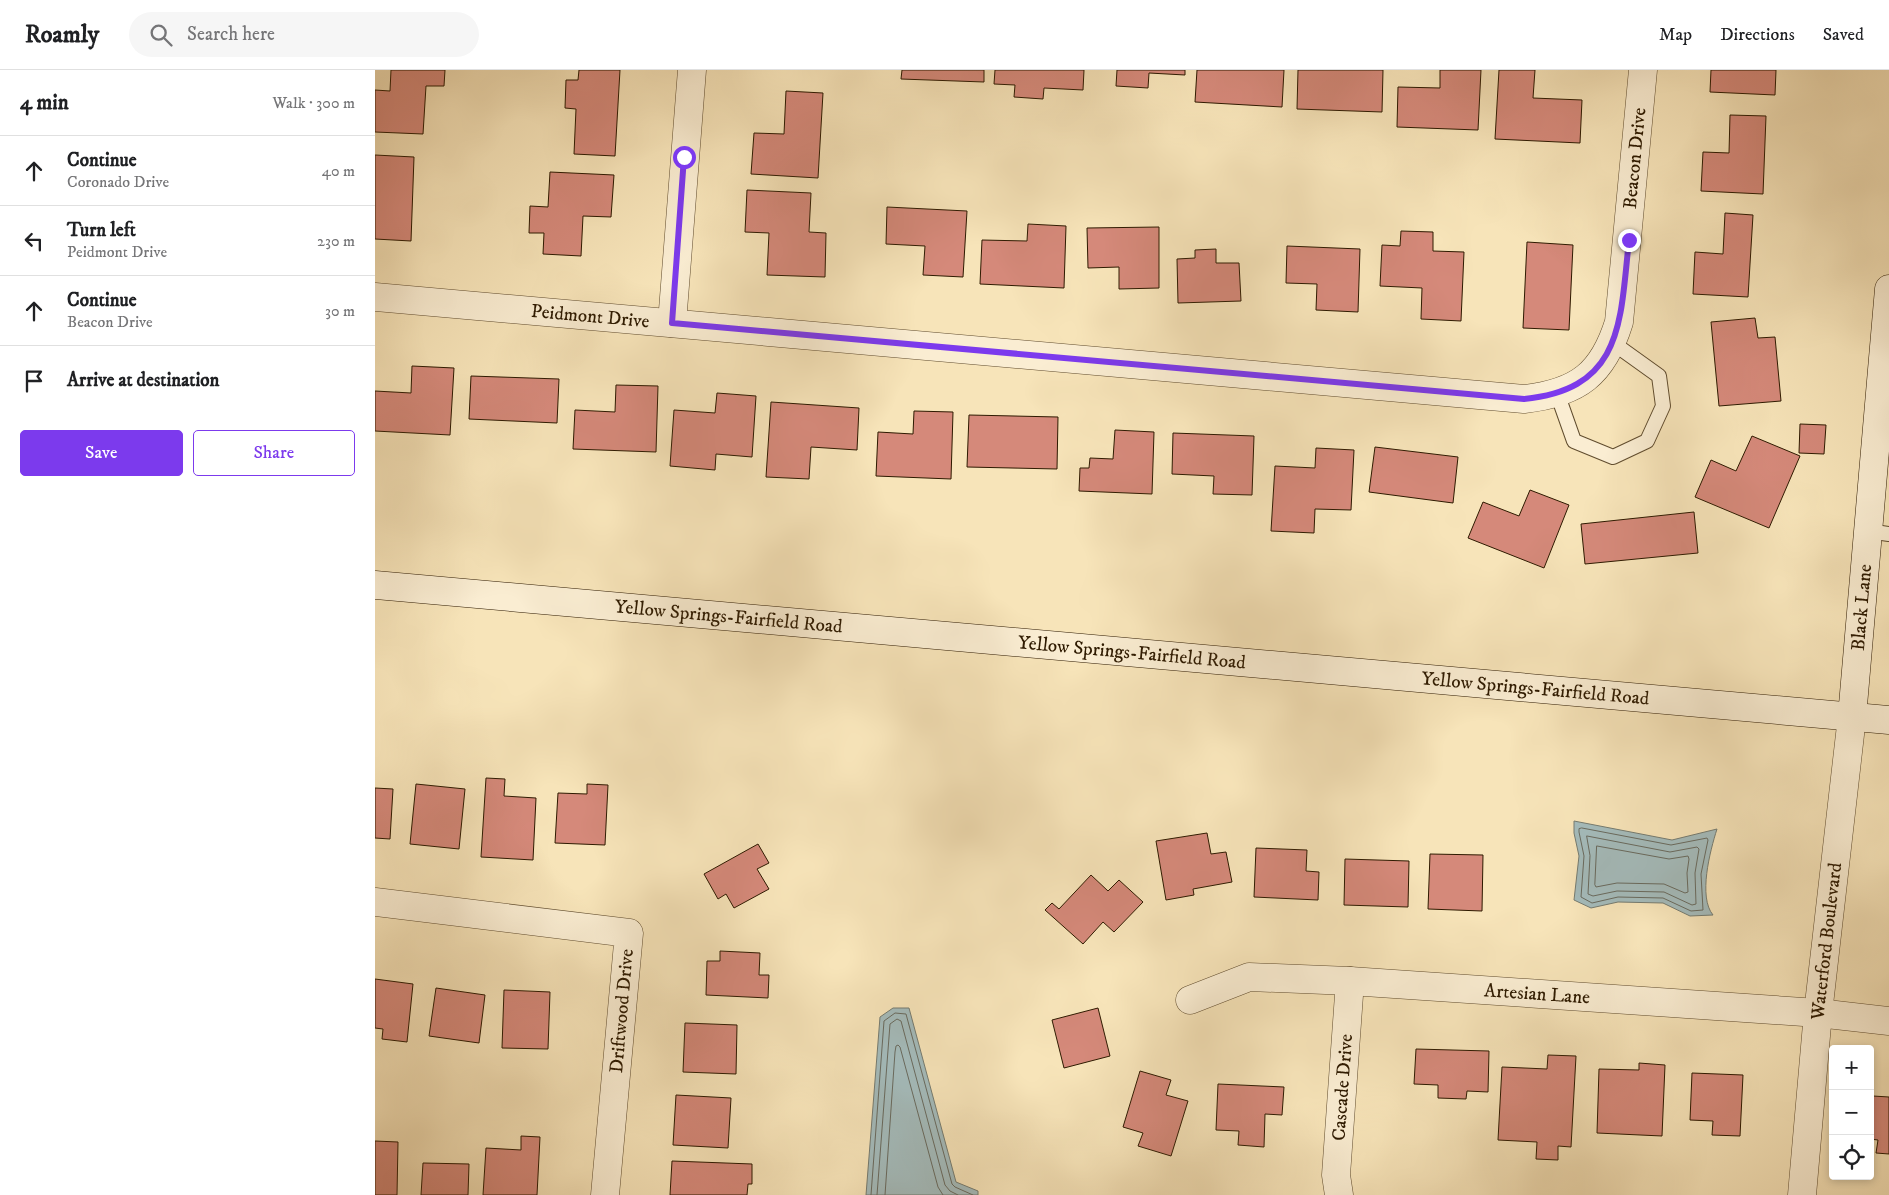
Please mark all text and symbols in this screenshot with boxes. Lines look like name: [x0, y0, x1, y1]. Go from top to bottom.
search box: [129, 12, 479, 57]
text: Roamly: [25, 20, 99, 50]
icon: search: [147, 21, 175, 49]
text: Search here: [187, 23, 275, 46]
text: Map: [1659, 24, 1692, 46]
text: Directions: [1720, 24, 1795, 46]
text: Saved: [1823, 24, 1864, 46]
text: 4 min: [20, 90, 69, 116]
text: Walk · 300 m: [272, 93, 355, 113]
street label: Beacon Drive: [1618, 106, 1651, 210]
route start: [673, 146, 696, 169]
text: Continue: [67, 149, 137, 172]
icon: ahead: [20, 157, 48, 185]
text: 40 m: [322, 161, 355, 181]
text: Coronado Drive: [67, 172, 169, 192]
text: Turn left: [67, 219, 136, 242]
icon: left: [20, 227, 48, 255]
route end: [1618, 229, 1641, 252]
text: 230 m: [317, 231, 355, 251]
text: Peidmont Drive: [67, 242, 167, 262]
text: Continue: [67, 289, 137, 312]
icon: ahead: [20, 297, 48, 325]
street label: Peidmont Drive: [530, 299, 651, 333]
text: 30 m: [325, 301, 355, 321]
text: Beacon Drive: [67, 312, 153, 332]
icon: arrive: [20, 367, 48, 395]
text: Arrive at destination: [67, 369, 219, 392]
button: Save: [20, 430, 183, 476]
button: Share: [193, 430, 355, 476]
street label: Black Lane: [1846, 563, 1877, 652]
street label: Yellow Springs-Fairfield Road: [614, 595, 844, 638]
street label: Yellow Springs-Fairfield Road: [1017, 631, 1247, 674]
street label: Yellow Springs-Fairfield Road: [1421, 667, 1651, 710]
street label: Waterford Boulevard: [1806, 861, 1847, 1022]
street label: Driftwood Drive: [605, 948, 639, 1074]
street label: Artesian Lane: [1483, 979, 1591, 1009]
street label: Cascade Drive: [1327, 1033, 1358, 1142]
map controls: [1829, 1045, 1874, 1180]
button: +: [1829, 1045, 1874, 1090]
button: −: [1829, 1090, 1874, 1135]
button: locate: [1829, 1135, 1874, 1180]

